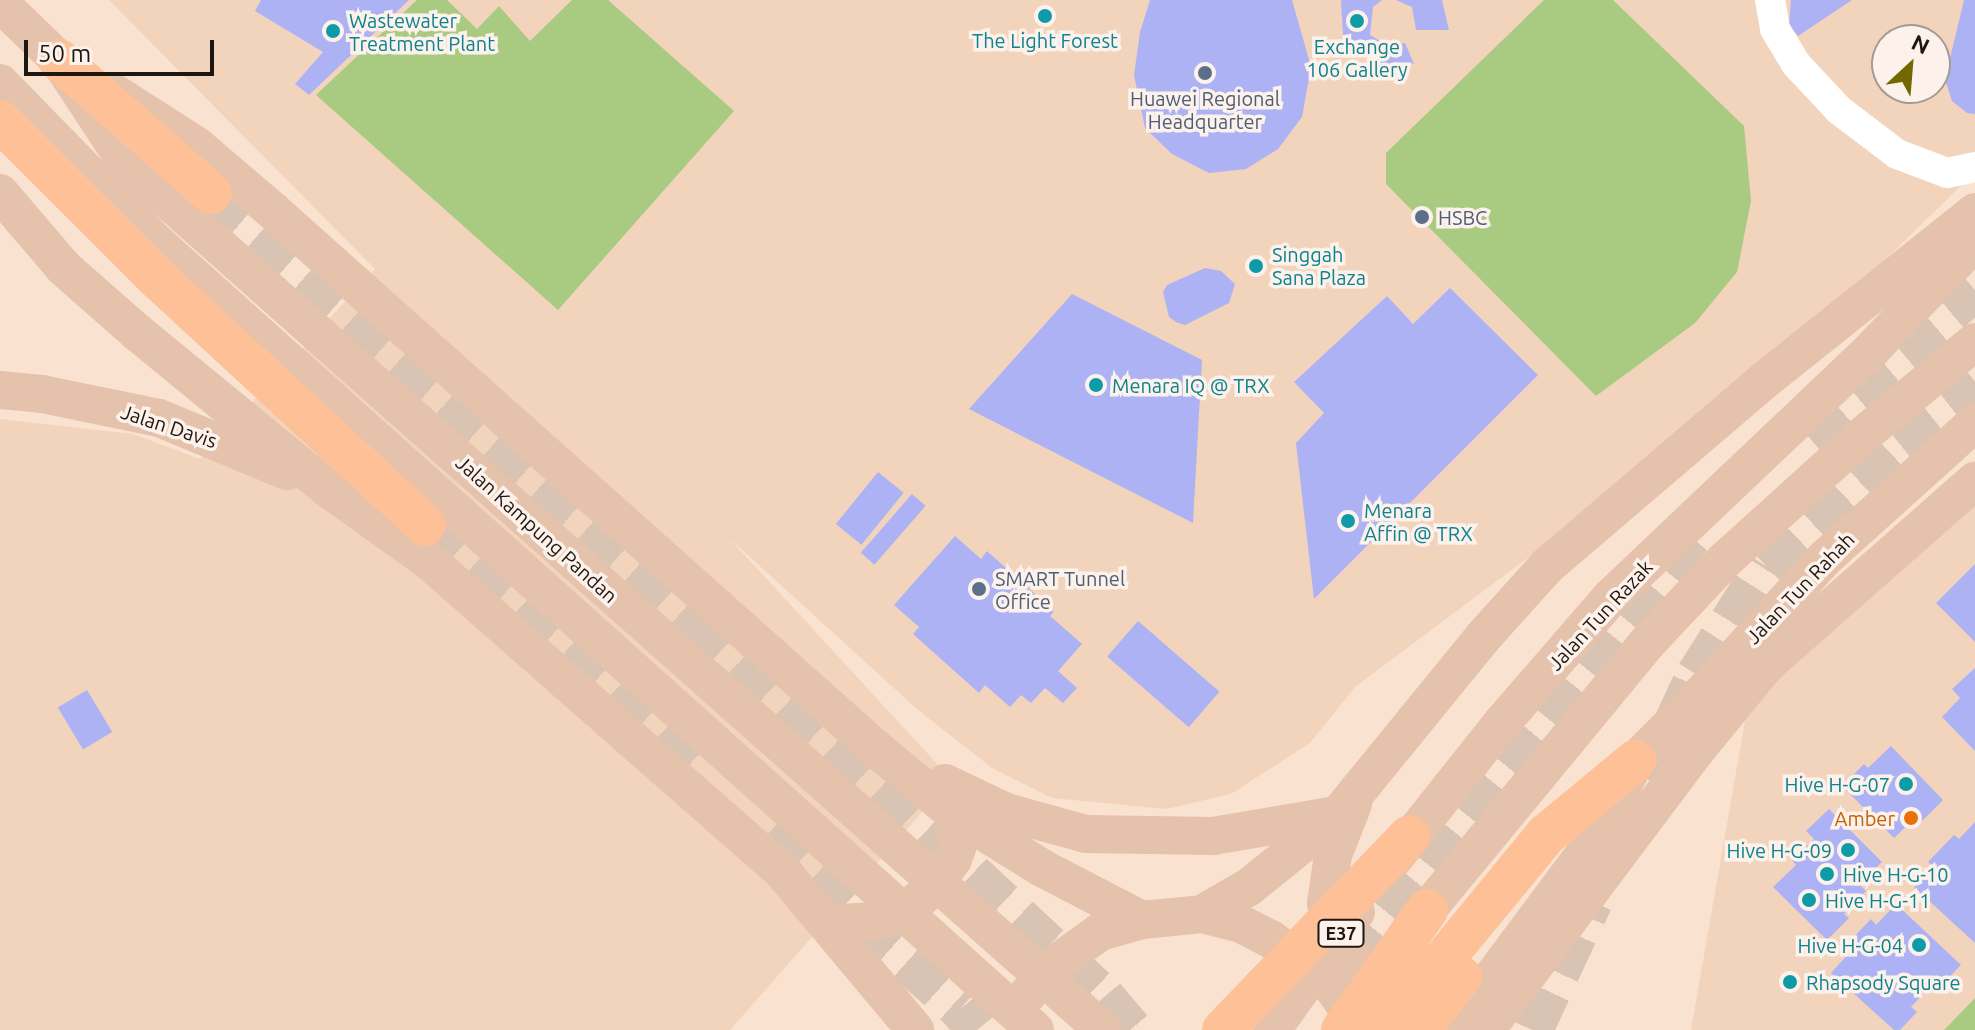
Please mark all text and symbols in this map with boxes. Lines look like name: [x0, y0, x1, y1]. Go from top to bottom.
marker: The Light Forest: [1036, 7, 1054, 25]
place label: Wastewater Treatment Plant: [349, 8, 495, 55]
marker: Exchange 106 Gallery: [1348, 12, 1366, 30]
marker: Wastewater Treatment Plant: [324, 22, 342, 40]
scale bar: [28, 24, 218, 74]
north arrow: [1871, 24, 1951, 104]
place label: The Light Forest: [972, 28, 1118, 52]
text: N: [1908, 29, 1934, 59]
place label: Exchange 106 Gallery: [1306, 34, 1408, 81]
text: 50 m: [38, 40, 91, 67]
marker: Huawei Regional Headquarter: [1196, 64, 1214, 82]
place label: Huawei Regional Headquarter: [1130, 86, 1280, 133]
place label: HSBC: [1438, 205, 1487, 229]
marker: HSBC: [1413, 208, 1431, 226]
place label: Singgah Sana Plaza: [1272, 242, 1366, 289]
marker: Singgah Sana Plaza: [1247, 257, 1265, 275]
place label: Menara IQ @ TRX: [1112, 373, 1270, 397]
marker: Menara IQ @ TRX: [1087, 376, 1105, 394]
street label: Jalan Davis: [118, 399, 220, 453]
street label: Jalan Kampung Pandan: [451, 450, 623, 608]
place label: Menara Affin @ TRX: [1364, 498, 1473, 545]
marker: Menara Affin @ TRX: [1339, 512, 1357, 530]
street label: Jalan Tun Rahah: [1741, 527, 1859, 649]
street label: Jalan Tun Razak: [1543, 555, 1657, 675]
place label: SMART Tunnel Office: [995, 566, 1125, 613]
marker: SMART Tunnel Office: [970, 580, 988, 598]
place label: Hive H-G-07: [1785, 772, 1890, 796]
marker: Hive H-G-07: [1897, 775, 1915, 793]
place label: Amber: [1834, 806, 1895, 830]
marker: Amber: [1902, 809, 1920, 827]
place label: Hive H-G-09: [1727, 838, 1832, 862]
marker: Hive H-G-09: [1839, 841, 1857, 859]
place label: Hive H-G-10: [1843, 862, 1948, 886]
marker: Hive H-G-10: [1818, 865, 1836, 883]
place label: Hive H-G-11: [1825, 888, 1930, 912]
marker: Hive H-G-11: [1800, 891, 1818, 909]
road number: E37: [1317, 919, 1365, 947]
place label: Hive H-G-04: [1798, 933, 1903, 957]
marker: Hive H-G-04: [1910, 936, 1928, 954]
place label: Rhapsody Square: [1806, 970, 1961, 994]
marker: Rhapsody Square: [1781, 973, 1799, 991]

